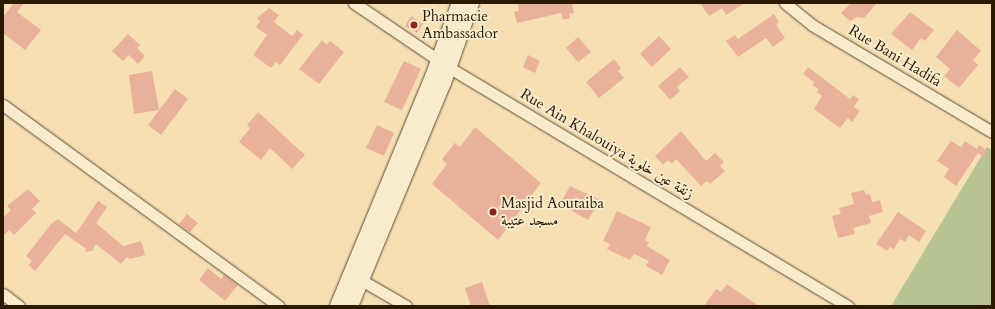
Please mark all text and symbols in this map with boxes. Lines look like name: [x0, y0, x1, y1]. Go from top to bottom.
place label: Pharmacie Ambassador: [422, 7, 498, 42]
marker: Pharmacie Ambassador: [409, 20, 419, 30]
street label: Rue Bani Hadifa: [845, 21, 945, 91]
street label: Rue Ain Khalouiya زنقة عين خلوية: [517, 85, 697, 203]
place label: Masjid Aoutaiba مسجد عتيبة: [501, 194, 604, 229]
marker: Masjid Aoutaiba مسجد عتيبة: [488, 207, 498, 217]

